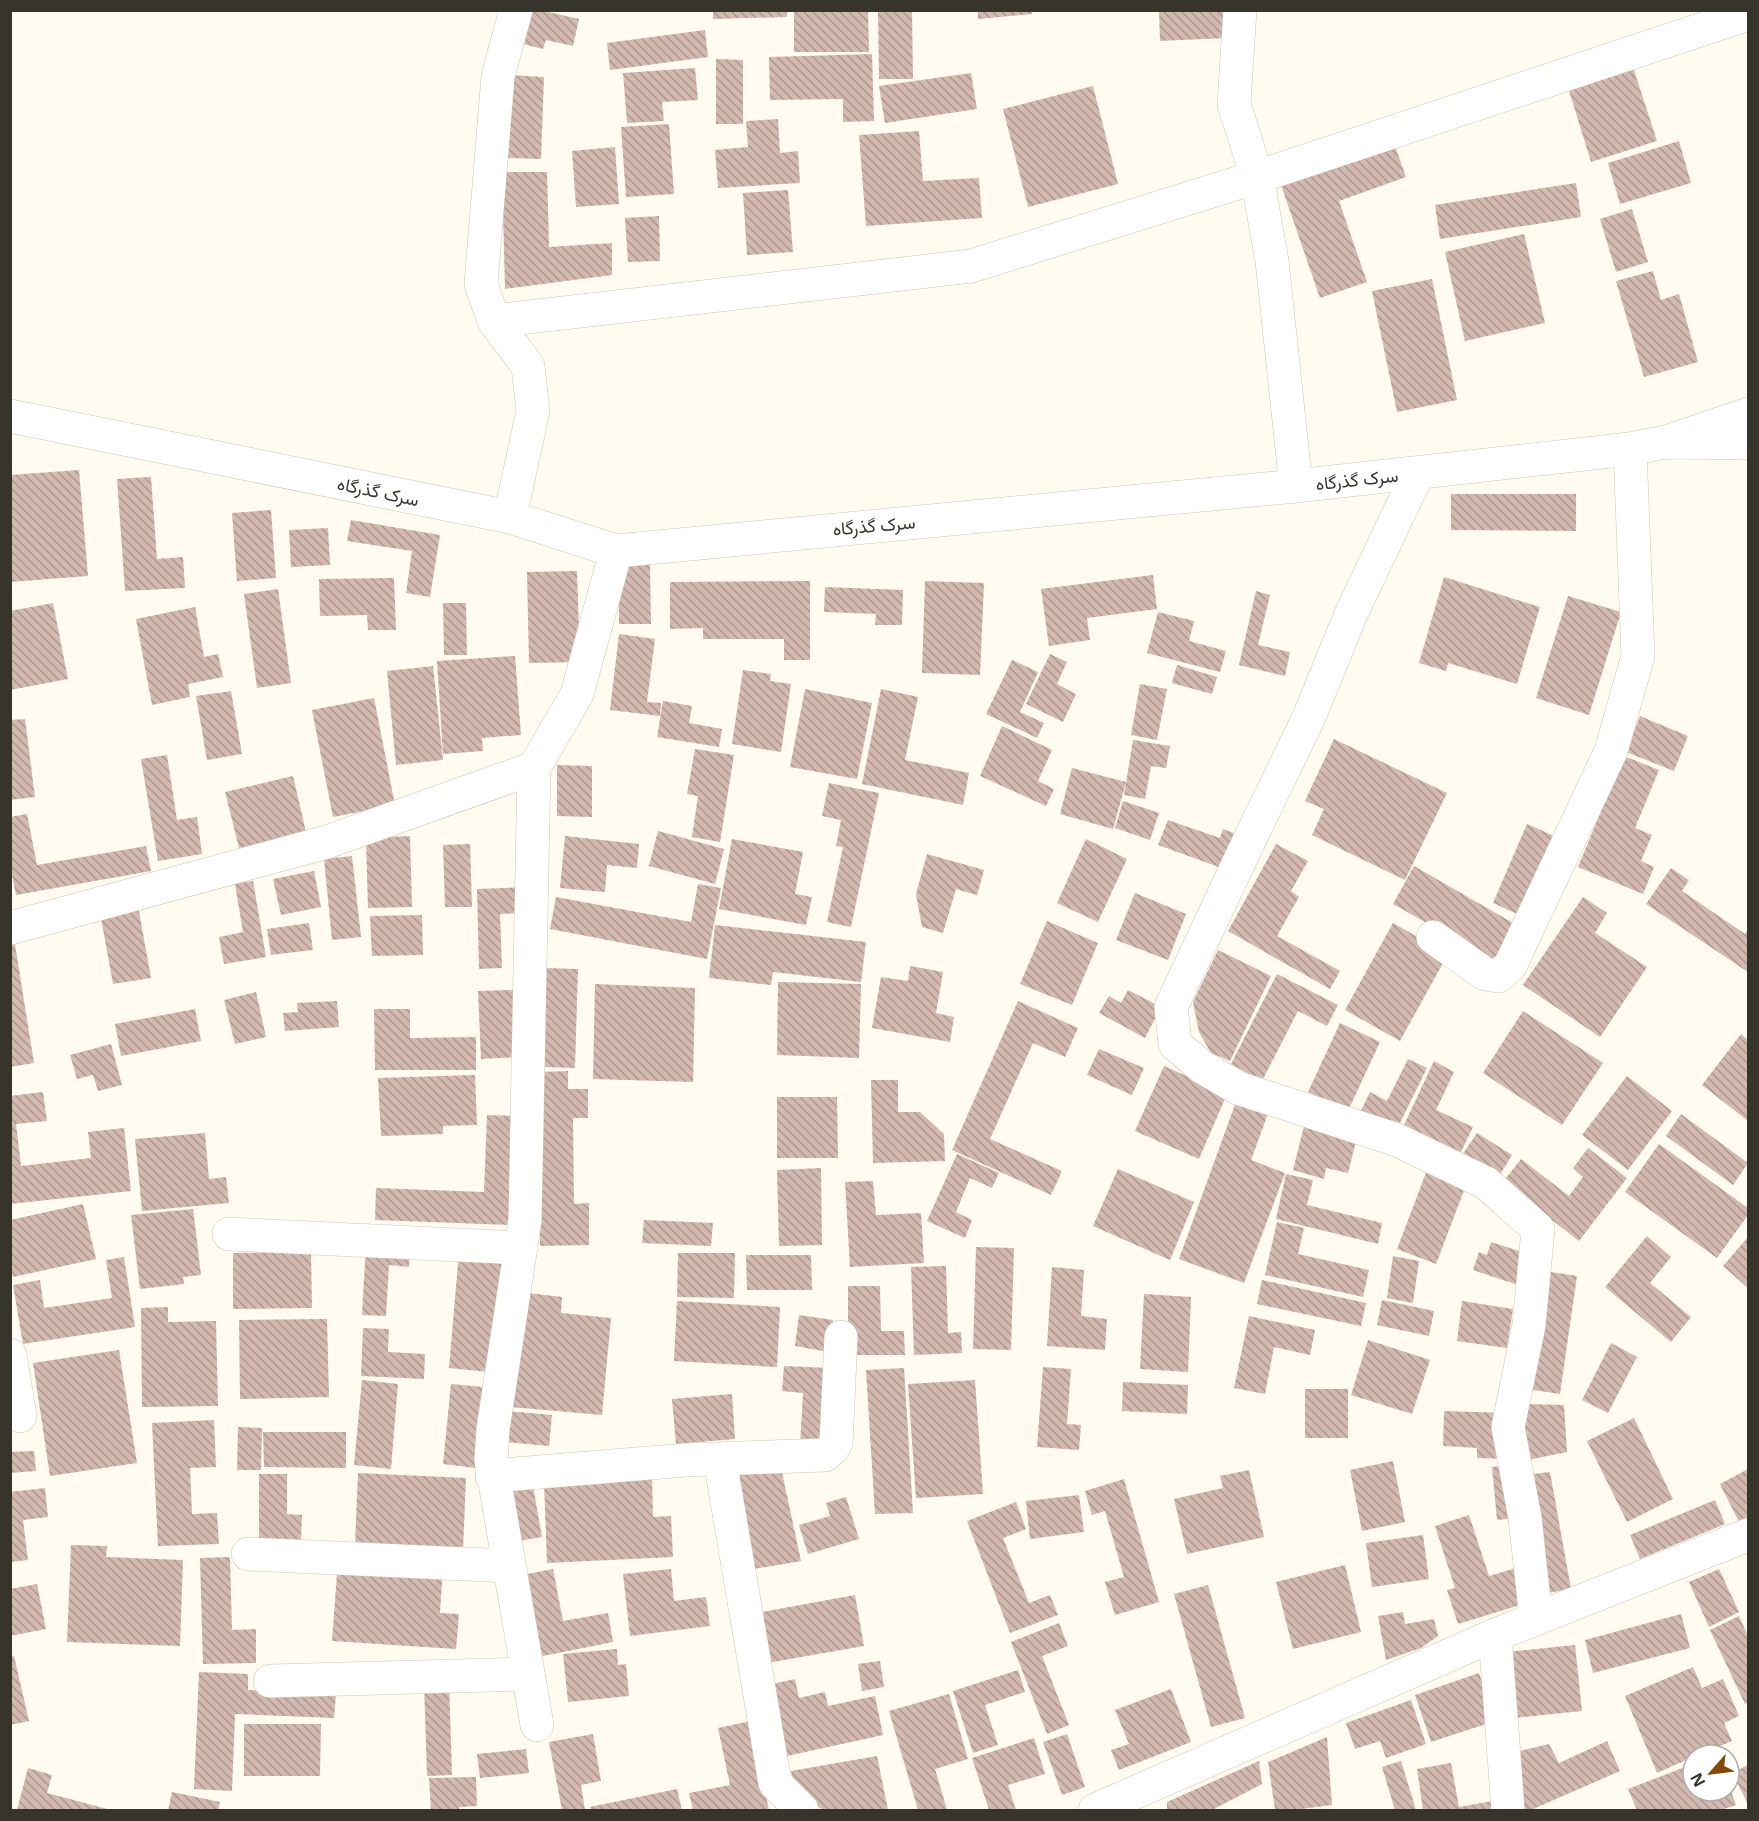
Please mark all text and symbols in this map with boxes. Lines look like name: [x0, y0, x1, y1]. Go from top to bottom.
street label: سرک گذرگاه: [1314, 463, 1399, 495]
street label: سرک گذرگاه: [335, 471, 421, 511]
street label: سرک گذرگاه: [831, 509, 916, 541]
north arrow: [1681, 1743, 1741, 1803]
text: N: [1685, 1769, 1711, 1791]

